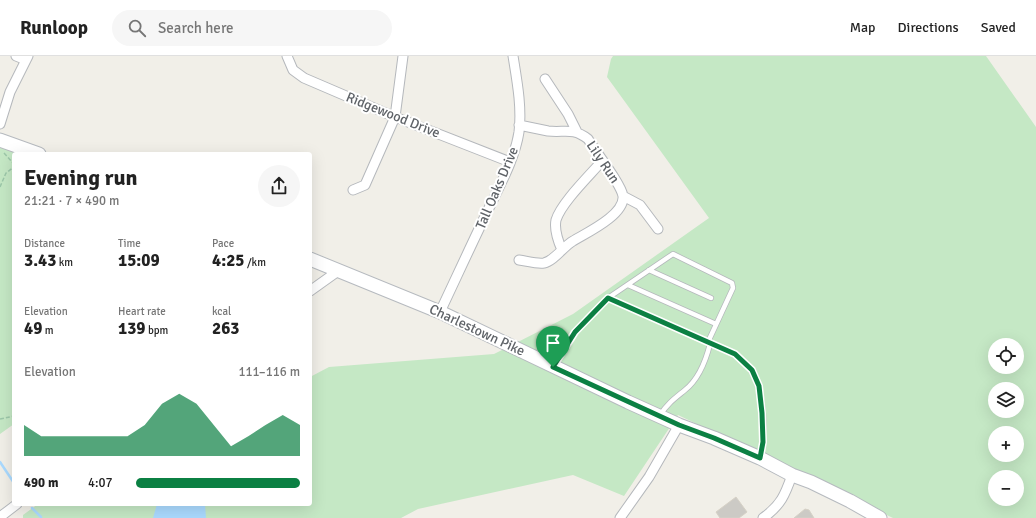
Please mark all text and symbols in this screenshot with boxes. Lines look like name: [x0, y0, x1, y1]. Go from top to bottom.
search box: [112, 10, 392, 46]
text: Runloop: [20, 16, 88, 40]
icon: search: [126, 17, 148, 39]
text: Search here: [158, 19, 234, 37]
text: Map: [850, 19, 876, 36]
text: Directions: [898, 19, 959, 36]
text: Saved: [981, 19, 1016, 36]
street label: Ridgewood Drive: [343, 88, 443, 142]
street label: Lily Run: [583, 137, 623, 187]
street label: Tall Oaks Drive: [472, 144, 522, 232]
text: Evening run: [24, 164, 138, 191]
button: share: [258, 165, 300, 207]
text: 21:21 · 7 × 490 m: [24, 193, 119, 209]
text: Distance: [24, 237, 65, 250]
text: Time: [118, 237, 141, 250]
text: Pace: [212, 237, 234, 250]
text: 3.43: [24, 250, 56, 271]
text: 15:09: [118, 250, 160, 271]
text: 4:25: [212, 250, 245, 271]
text: km: [56, 256, 73, 269]
text: /km: [245, 256, 266, 269]
street label: Charlestown Pike: [426, 300, 528, 360]
text: Elevation: [24, 305, 68, 318]
text: Heart rate: [118, 305, 166, 318]
text: kcal: [212, 305, 231, 318]
text: 49: [24, 318, 42, 339]
text: 139: [118, 318, 146, 339]
text: 263: [212, 318, 240, 339]
text: m: [42, 324, 54, 337]
text: bpm: [146, 324, 168, 337]
pin: [536, 326, 570, 367]
icon: arrive: [542, 332, 564, 354]
map controls: [988, 338, 1024, 506]
button: locate: [988, 338, 1024, 374]
text: Elevation: [24, 364, 76, 380]
text: 111–116 m: [238, 364, 300, 380]
button: layers: [988, 382, 1024, 418]
button: +: [988, 426, 1024, 462]
button: −: [988, 470, 1024, 506]
text: 490 m: [24, 475, 58, 491]
text: 4:07: [88, 475, 113, 491]

